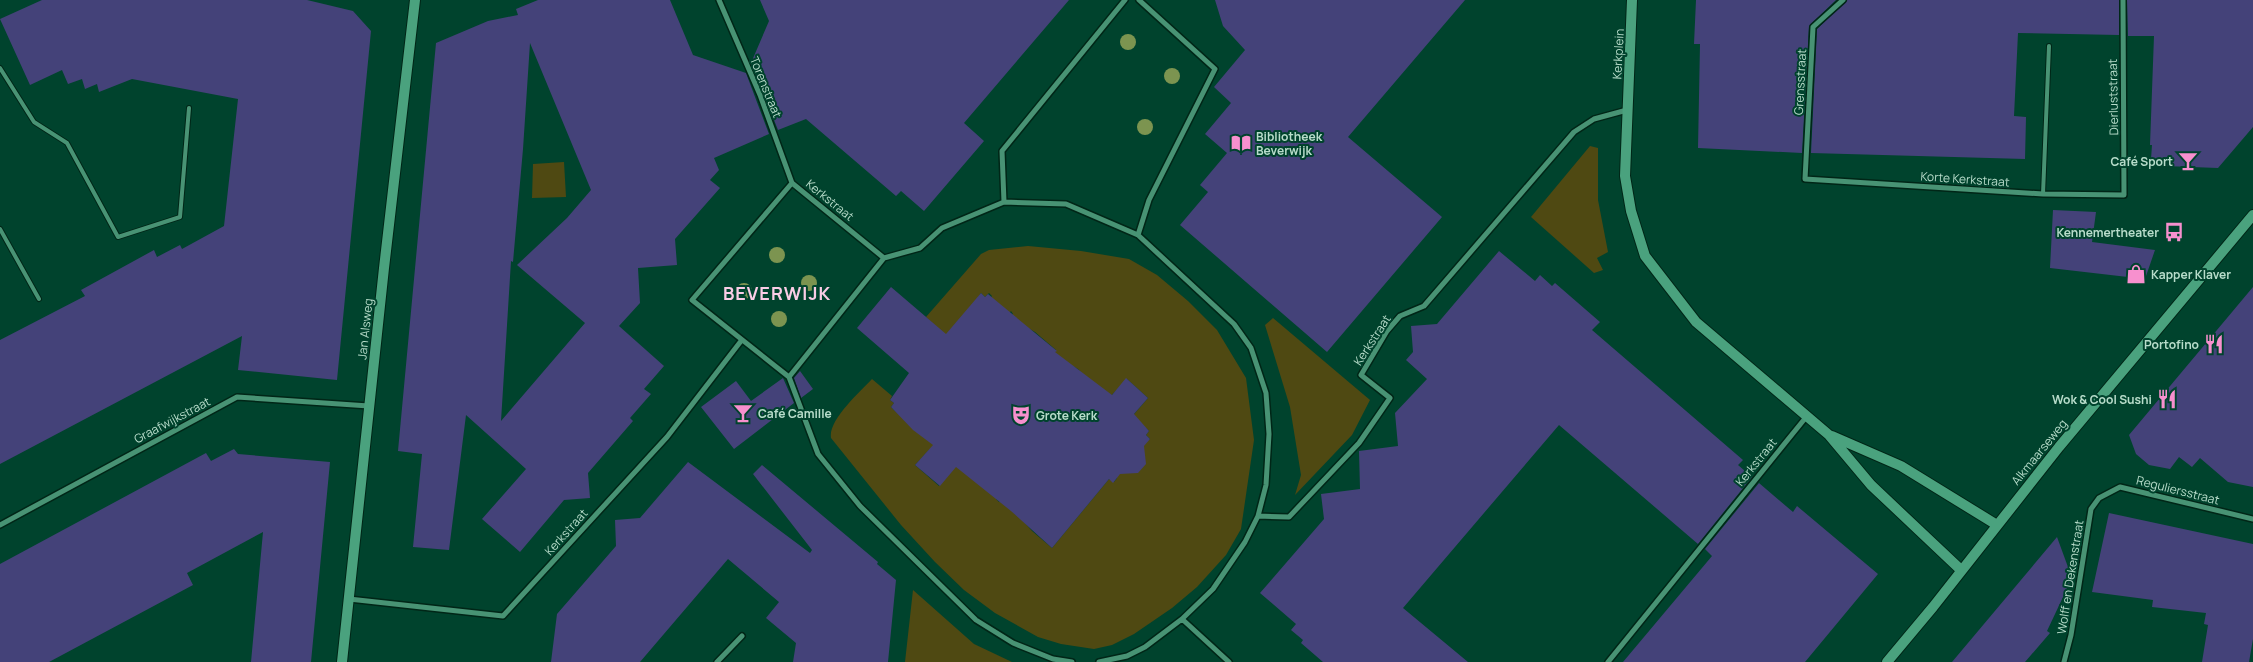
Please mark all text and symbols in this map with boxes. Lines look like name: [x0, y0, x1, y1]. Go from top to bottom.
street label: Kerkplein: [1608, 28, 1628, 80]
street label: Grensstraat: [1790, 48, 1810, 116]
street label: Torenstraat: [746, 54, 786, 120]
street label: Dierluststraat: [2104, 58, 2122, 135]
place label: Bibliotheek Beverwijk: [1256, 128, 1323, 159]
library icon: Bibliotheek Beverwijk: [1230, 132, 1252, 154]
bar icon: Café Sport: [2177, 150, 2199, 172]
place label: Café Sport: [2110, 153, 2173, 170]
street label: Korte Kerkstraat: [1920, 167, 2010, 191]
street label: Kerkstraat: [802, 175, 858, 225]
bus stop icon: Kennemertheater: [2163, 221, 2185, 243]
place label: Kennemertheater: [2056, 224, 2159, 241]
shop icon: Kapper Klaver: [2125, 263, 2147, 285]
place label: Kapper Klaver: [2151, 266, 2231, 283]
district label: BEVERWIJK: [723, 281, 831, 305]
street label: Jan Alsweg: [353, 298, 377, 360]
street label: Kerkstraat: [1349, 311, 1395, 369]
restaurant icon: Portofino: [2203, 333, 2225, 355]
place label: Portofino: [2144, 336, 2199, 353]
restaurant icon: Wok & Cool Sushi: [2156, 388, 2178, 410]
place label: Wok & Cool Sushi: [2052, 391, 2152, 408]
street label: Graafwijkstraat: [131, 393, 213, 447]
bar icon: Café Camille: [732, 402, 754, 424]
theatre icon: Grote Kerk: [1010, 404, 1032, 426]
place label: Café Camille: [758, 405, 832, 422]
place label: Grote Kerk: [1036, 407, 1098, 424]
street label: Alkmaarseweg: [2007, 416, 2071, 488]
street label: Kerkstraat: [1731, 434, 1781, 490]
street label: Reguliersstraat: [2135, 471, 2222, 509]
street label: Kerkstraat: [541, 505, 592, 559]
street label: Wolff en Dekenstraat: [2053, 519, 2087, 635]

